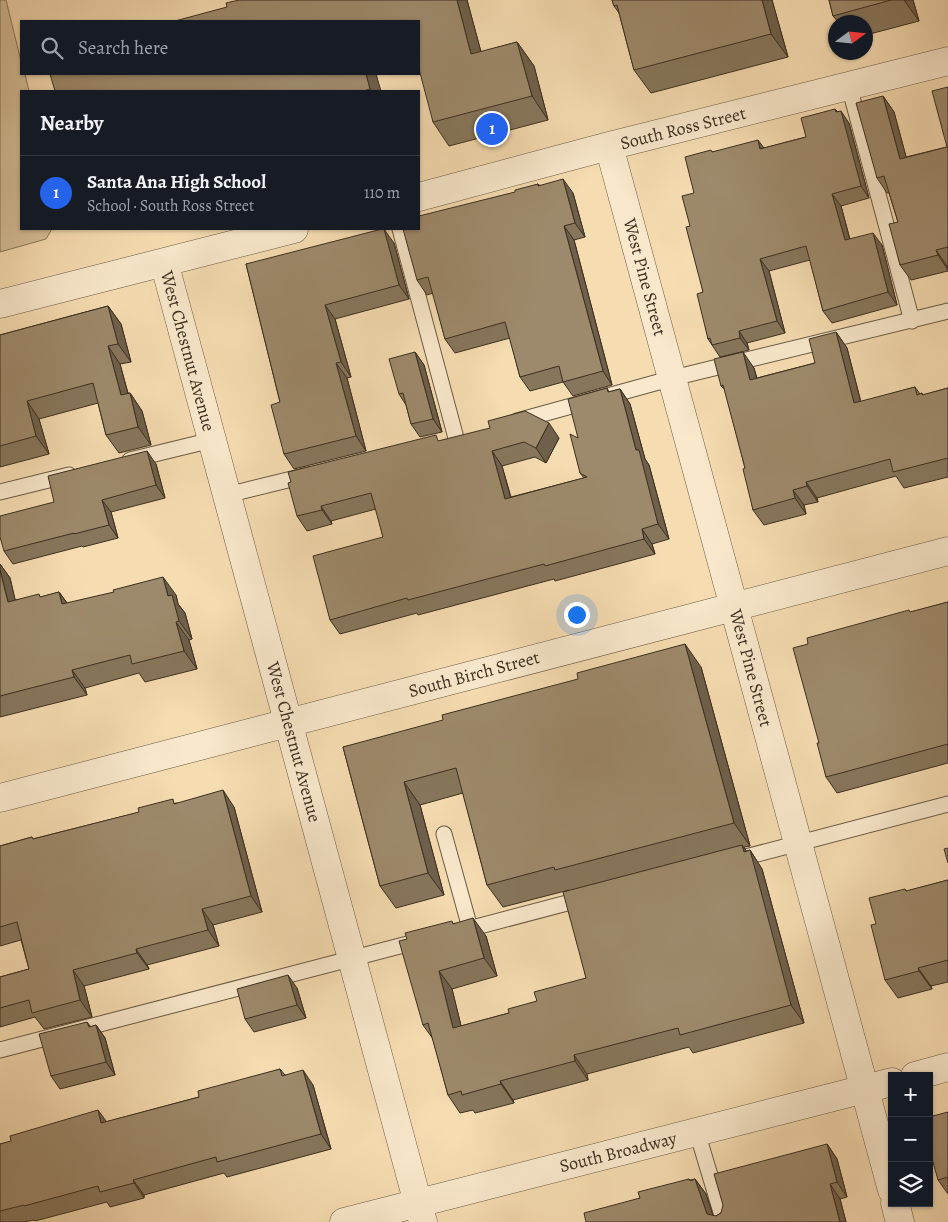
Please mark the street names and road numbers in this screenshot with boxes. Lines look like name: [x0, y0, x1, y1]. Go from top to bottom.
street label: South Ross Street: [618, 101, 748, 155]
street label: West Pine Street: [618, 215, 672, 338]
street label: West Chestnut Avenue: [155, 267, 221, 434]
street label: West Pine Street: [724, 606, 778, 729]
street label: South Birch Street: [406, 645, 542, 703]
street label: West Chestnut Avenue: [261, 658, 327, 825]
street label: South Broadway: [557, 1126, 680, 1178]

